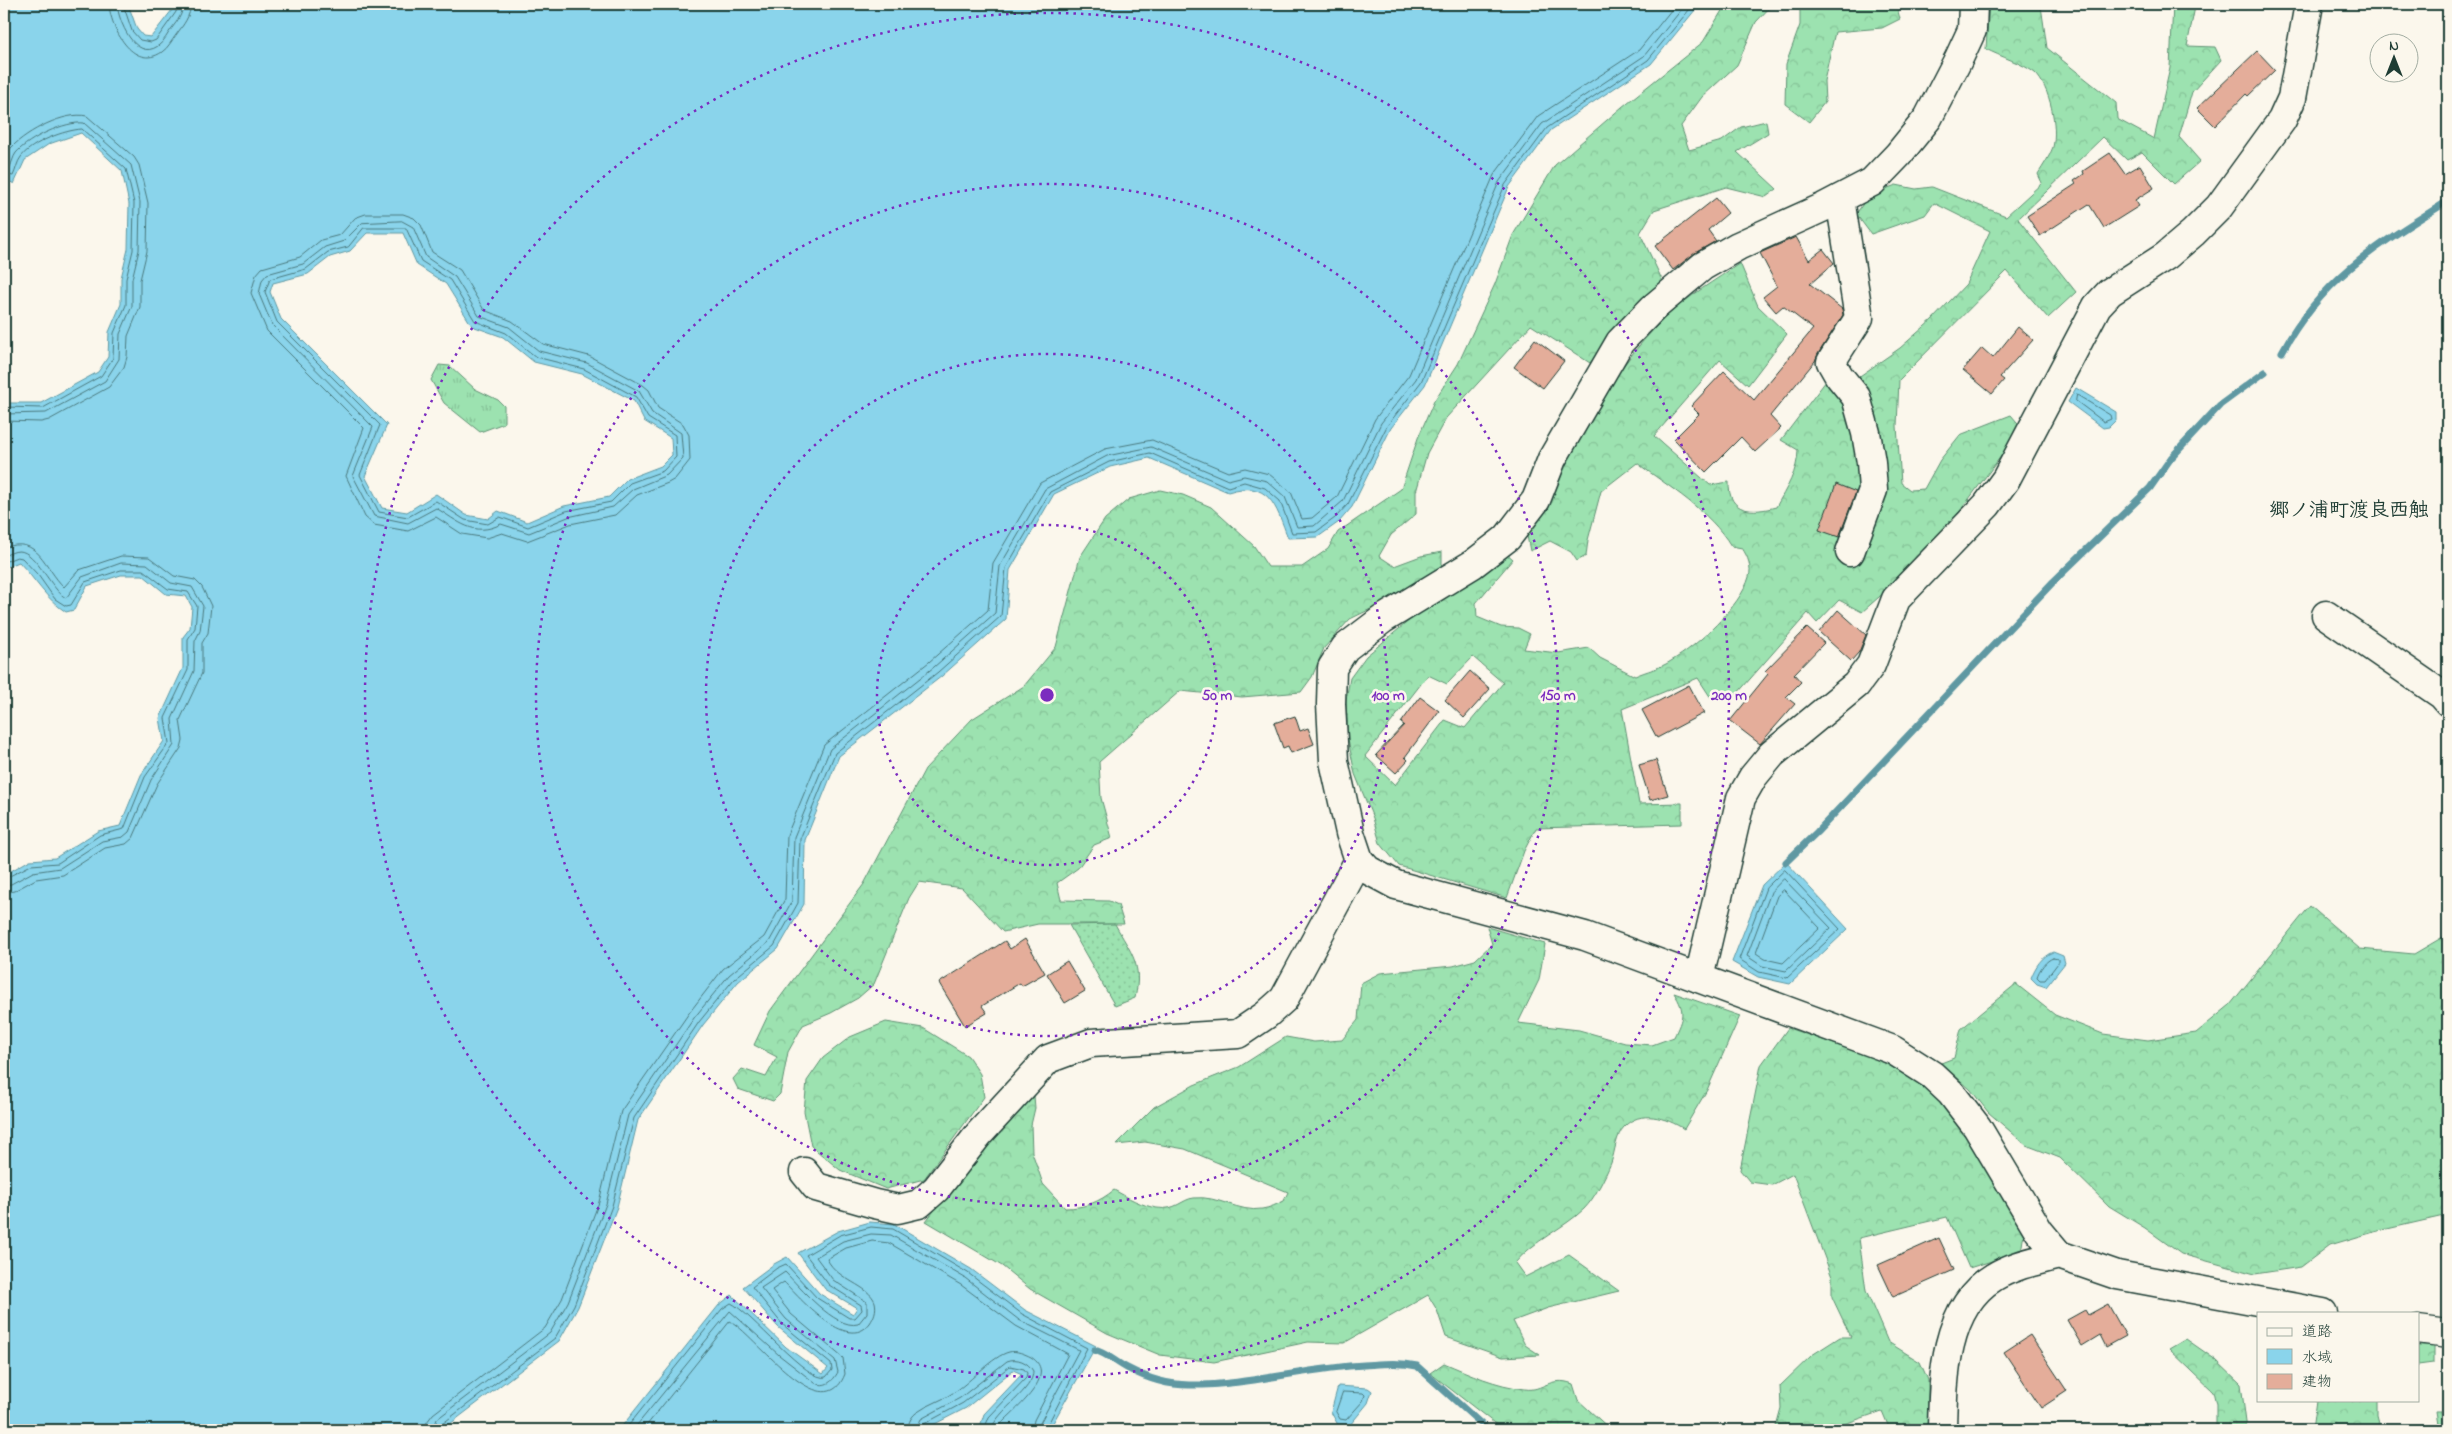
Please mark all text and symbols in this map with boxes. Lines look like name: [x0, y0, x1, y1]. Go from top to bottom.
north arrow: [2370, 32, 2420, 82]
text: N: [2389, 36, 2399, 57]
district label: 郷ノ浦町渡良西触: [2269, 497, 2429, 526]
text: 50 m: [1202, 685, 1233, 707]
text: 100 m: [1371, 685, 1405, 707]
text: 150 m: [1540, 685, 1576, 707]
text: 200 m: [1710, 685, 1747, 707]
centre of rings: [1038, 686, 1056, 704]
legend: [2257, 1312, 2420, 1402]
text: 道路: [2302, 1321, 2332, 1343]
text: 水域: [2302, 1347, 2332, 1369]
text: 建物: [2302, 1371, 2332, 1393]

